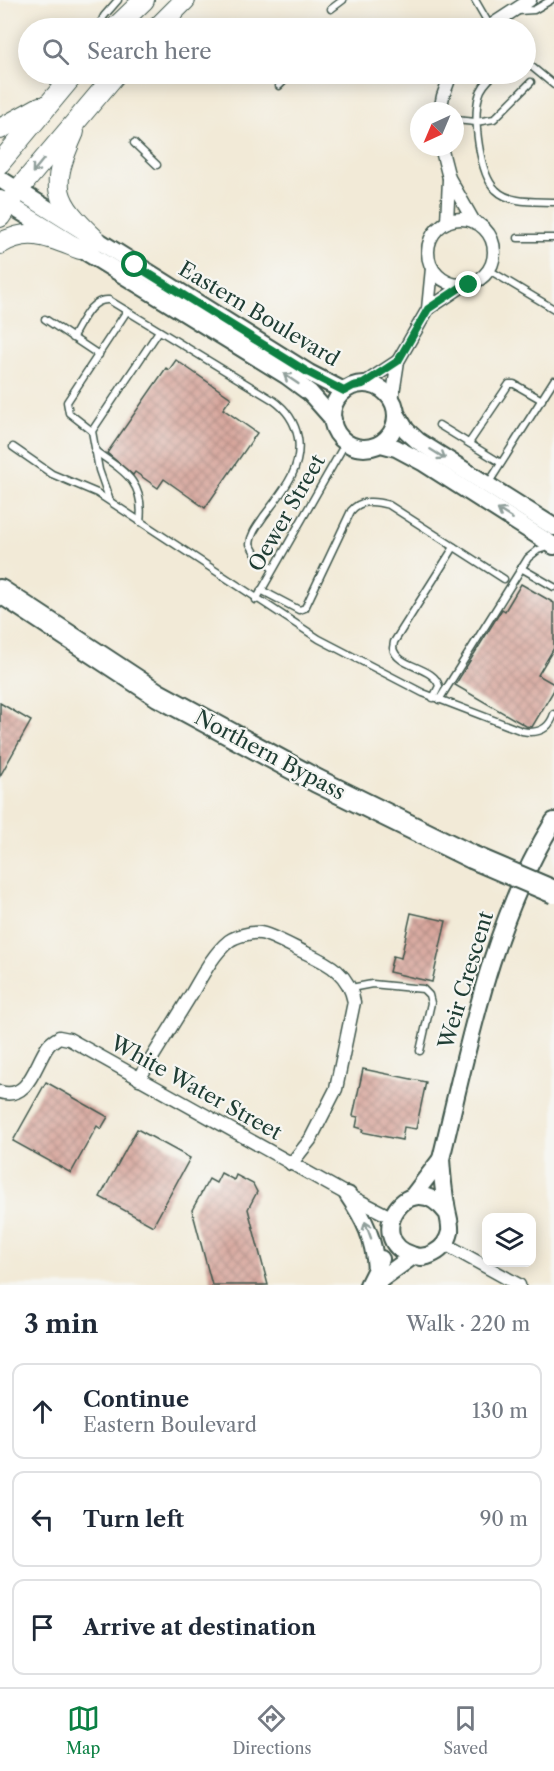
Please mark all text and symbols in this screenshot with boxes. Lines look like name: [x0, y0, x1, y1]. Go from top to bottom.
search box: [18, 18, 536, 84]
icon: search: [39, 35, 72, 68]
text: Search here: [87, 38, 212, 65]
north arrow: [410, 102, 464, 156]
one-way arrow: [31, 158, 44, 174]
route start: [121, 251, 147, 277]
street label: Eastern Boulevard: [175, 256, 344, 371]
route end: [455, 271, 481, 297]
one-way arrow: [283, 373, 299, 385]
street label: Oewer Street: [243, 449, 330, 576]
one-way arrow: [429, 449, 446, 461]
one-way arrow: [497, 508, 514, 520]
street label: Northern Bypass: [191, 704, 350, 805]
street label: Weir Crescent: [432, 908, 498, 1053]
street label: White Water Street: [105, 1030, 287, 1145]
map controls: [482, 1213, 536, 1267]
button: layers: [482, 1213, 536, 1267]
one-way arrow: [361, 1221, 372, 1240]
text: 3 min: [24, 1308, 98, 1340]
text: Walk · 220 m: [406, 1312, 530, 1336]
text: Continue: [83, 1386, 189, 1413]
icon: ahead: [26, 1395, 59, 1428]
text: 130 m: [472, 1399, 528, 1423]
text: Eastern Boulevard: [83, 1413, 257, 1437]
icon: left: [26, 1503, 59, 1536]
text: Turn left: [83, 1506, 184, 1533]
text: 90 m: [480, 1507, 528, 1531]
icon: arrive: [26, 1611, 59, 1644]
text: Arrive at destination: [83, 1614, 316, 1641]
tab: Map: [66, 1702, 100, 1758]
tab: Directions: [232, 1702, 311, 1758]
tab: Saved: [444, 1702, 488, 1758]

